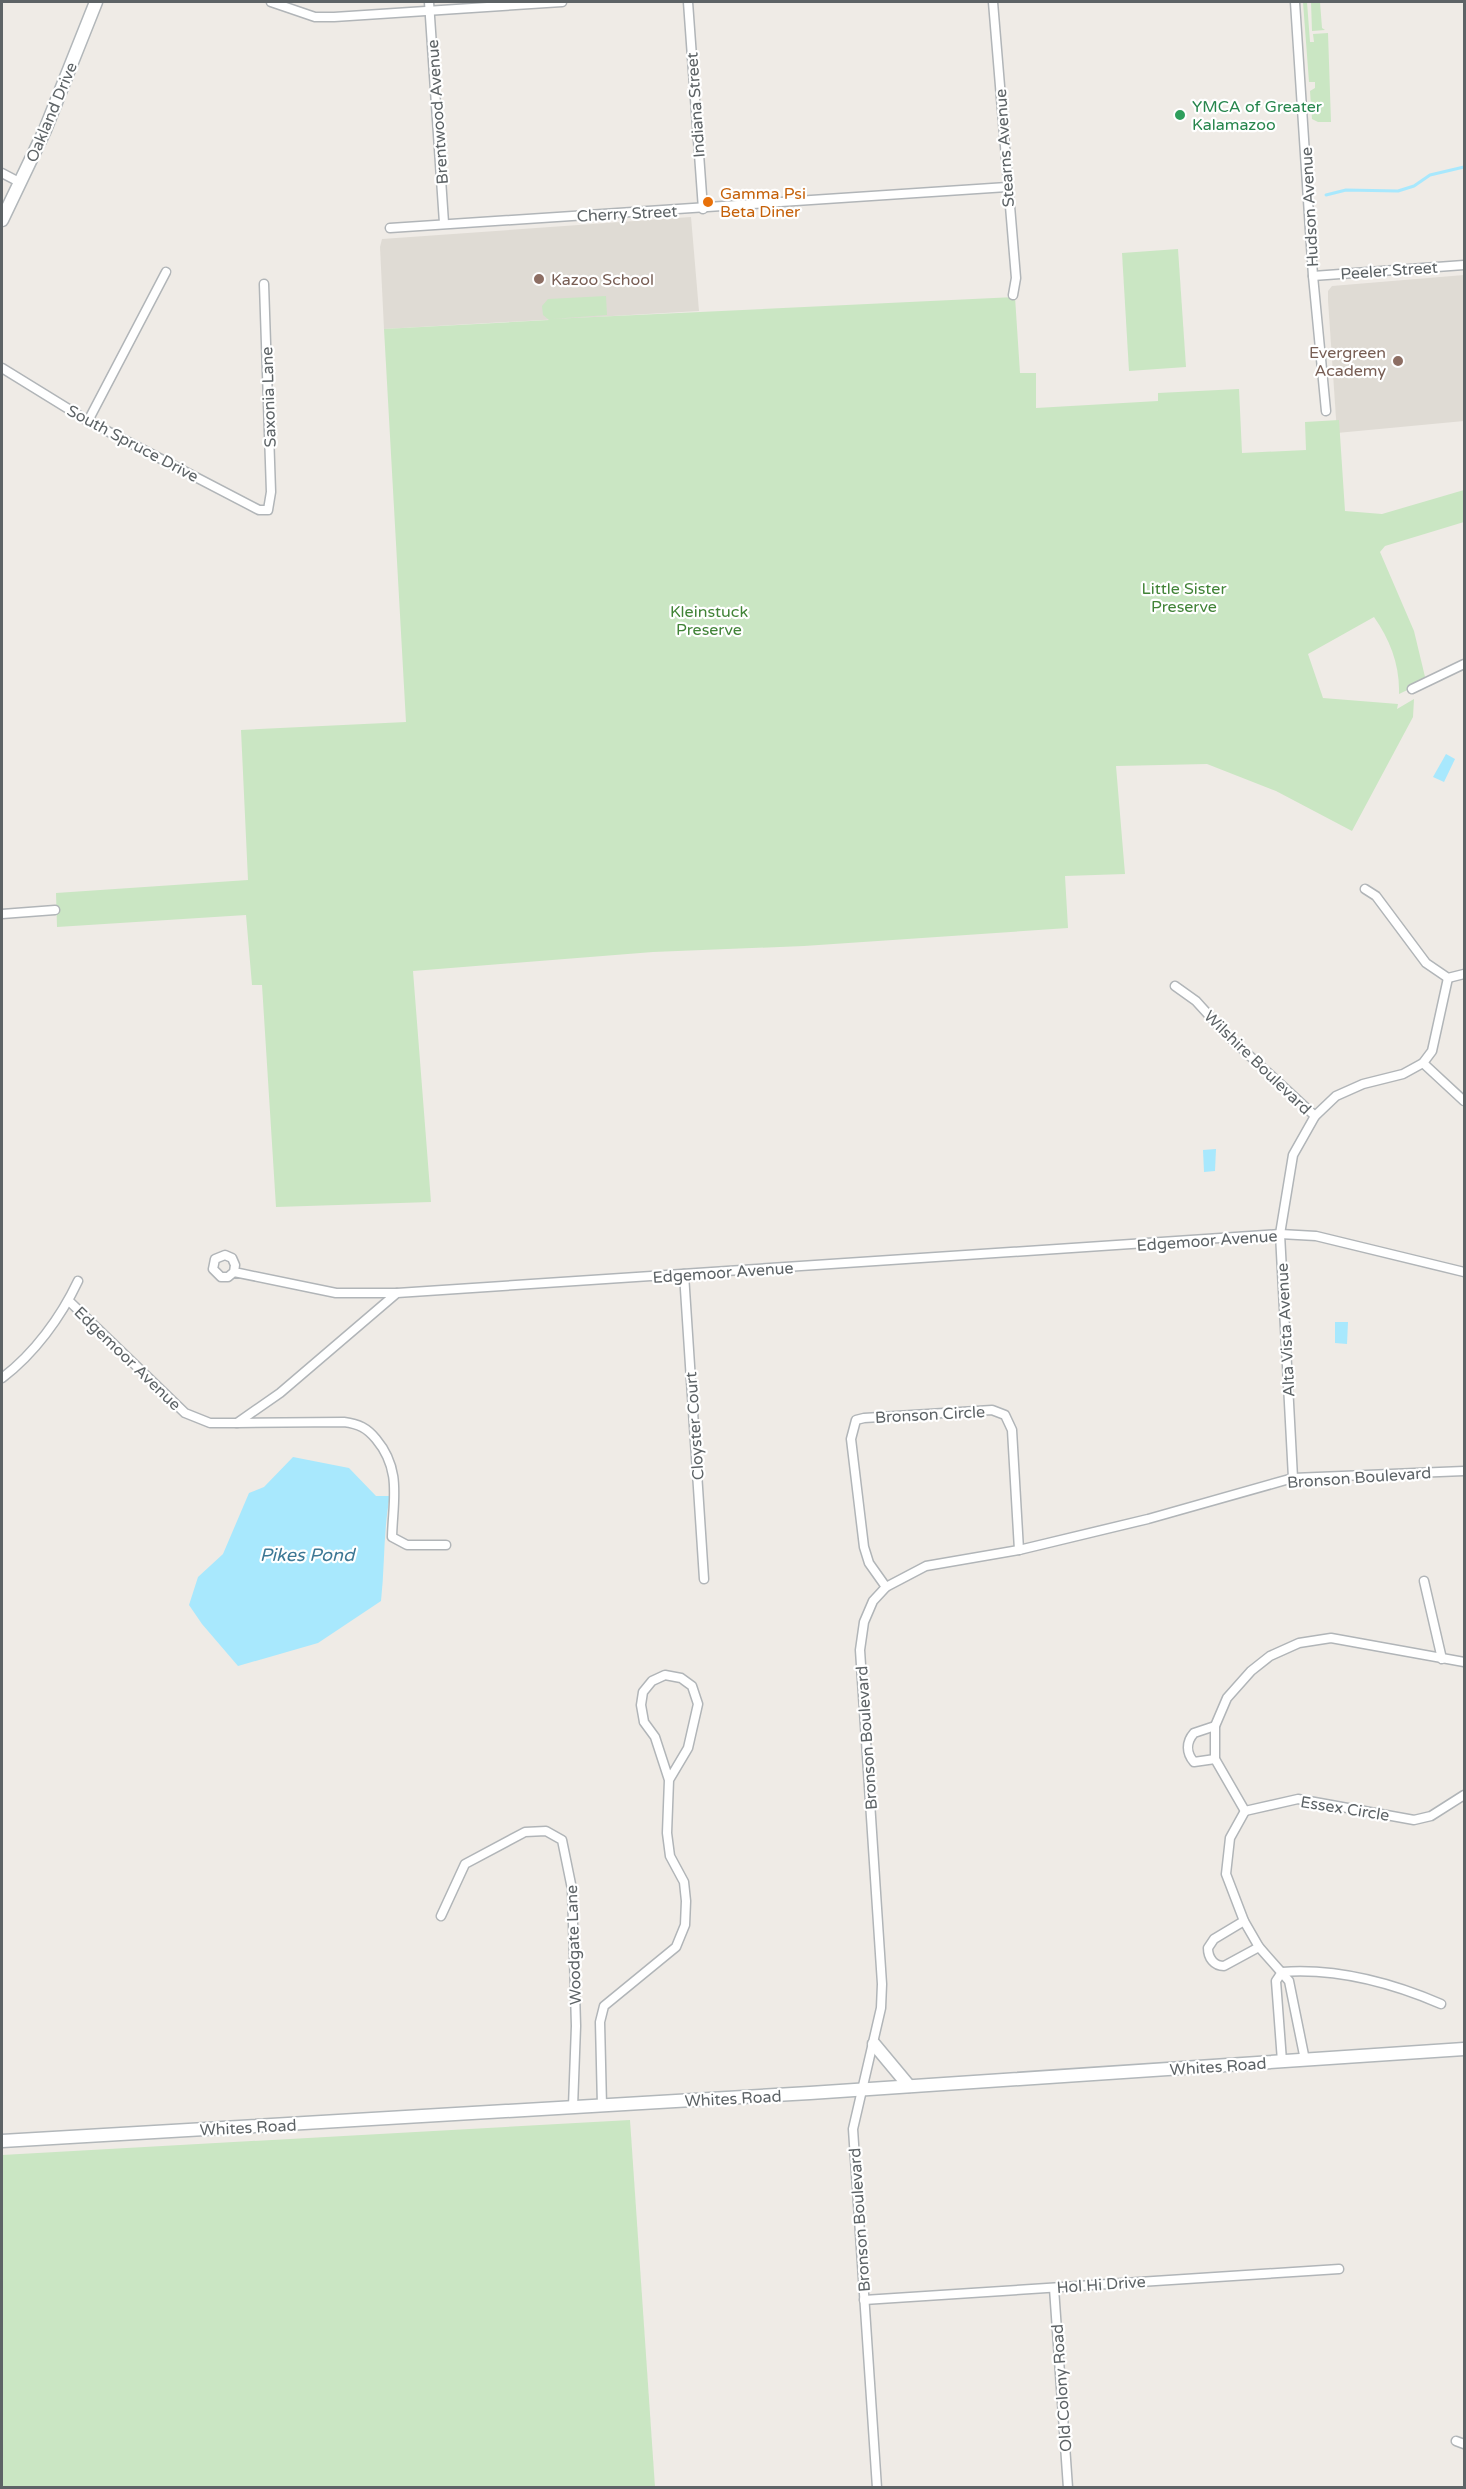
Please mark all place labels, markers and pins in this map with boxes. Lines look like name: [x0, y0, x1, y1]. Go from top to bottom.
place label: YMCA of Greater Kalamazoo: [1192, 97, 1323, 135]
marker: YMCA of Greater Kalamazoo: [1173, 108, 1187, 122]
place label: Gamma Psi Beta Diner: [720, 184, 806, 222]
marker: Gamma Psi Beta Diner: [701, 195, 715, 209]
place label: Kazoo School: [551, 270, 654, 290]
marker: Kazoo School: [532, 272, 546, 286]
place label: Evergreen Academy: [1309, 343, 1386, 381]
marker: Evergreen Academy: [1391, 354, 1405, 368]

